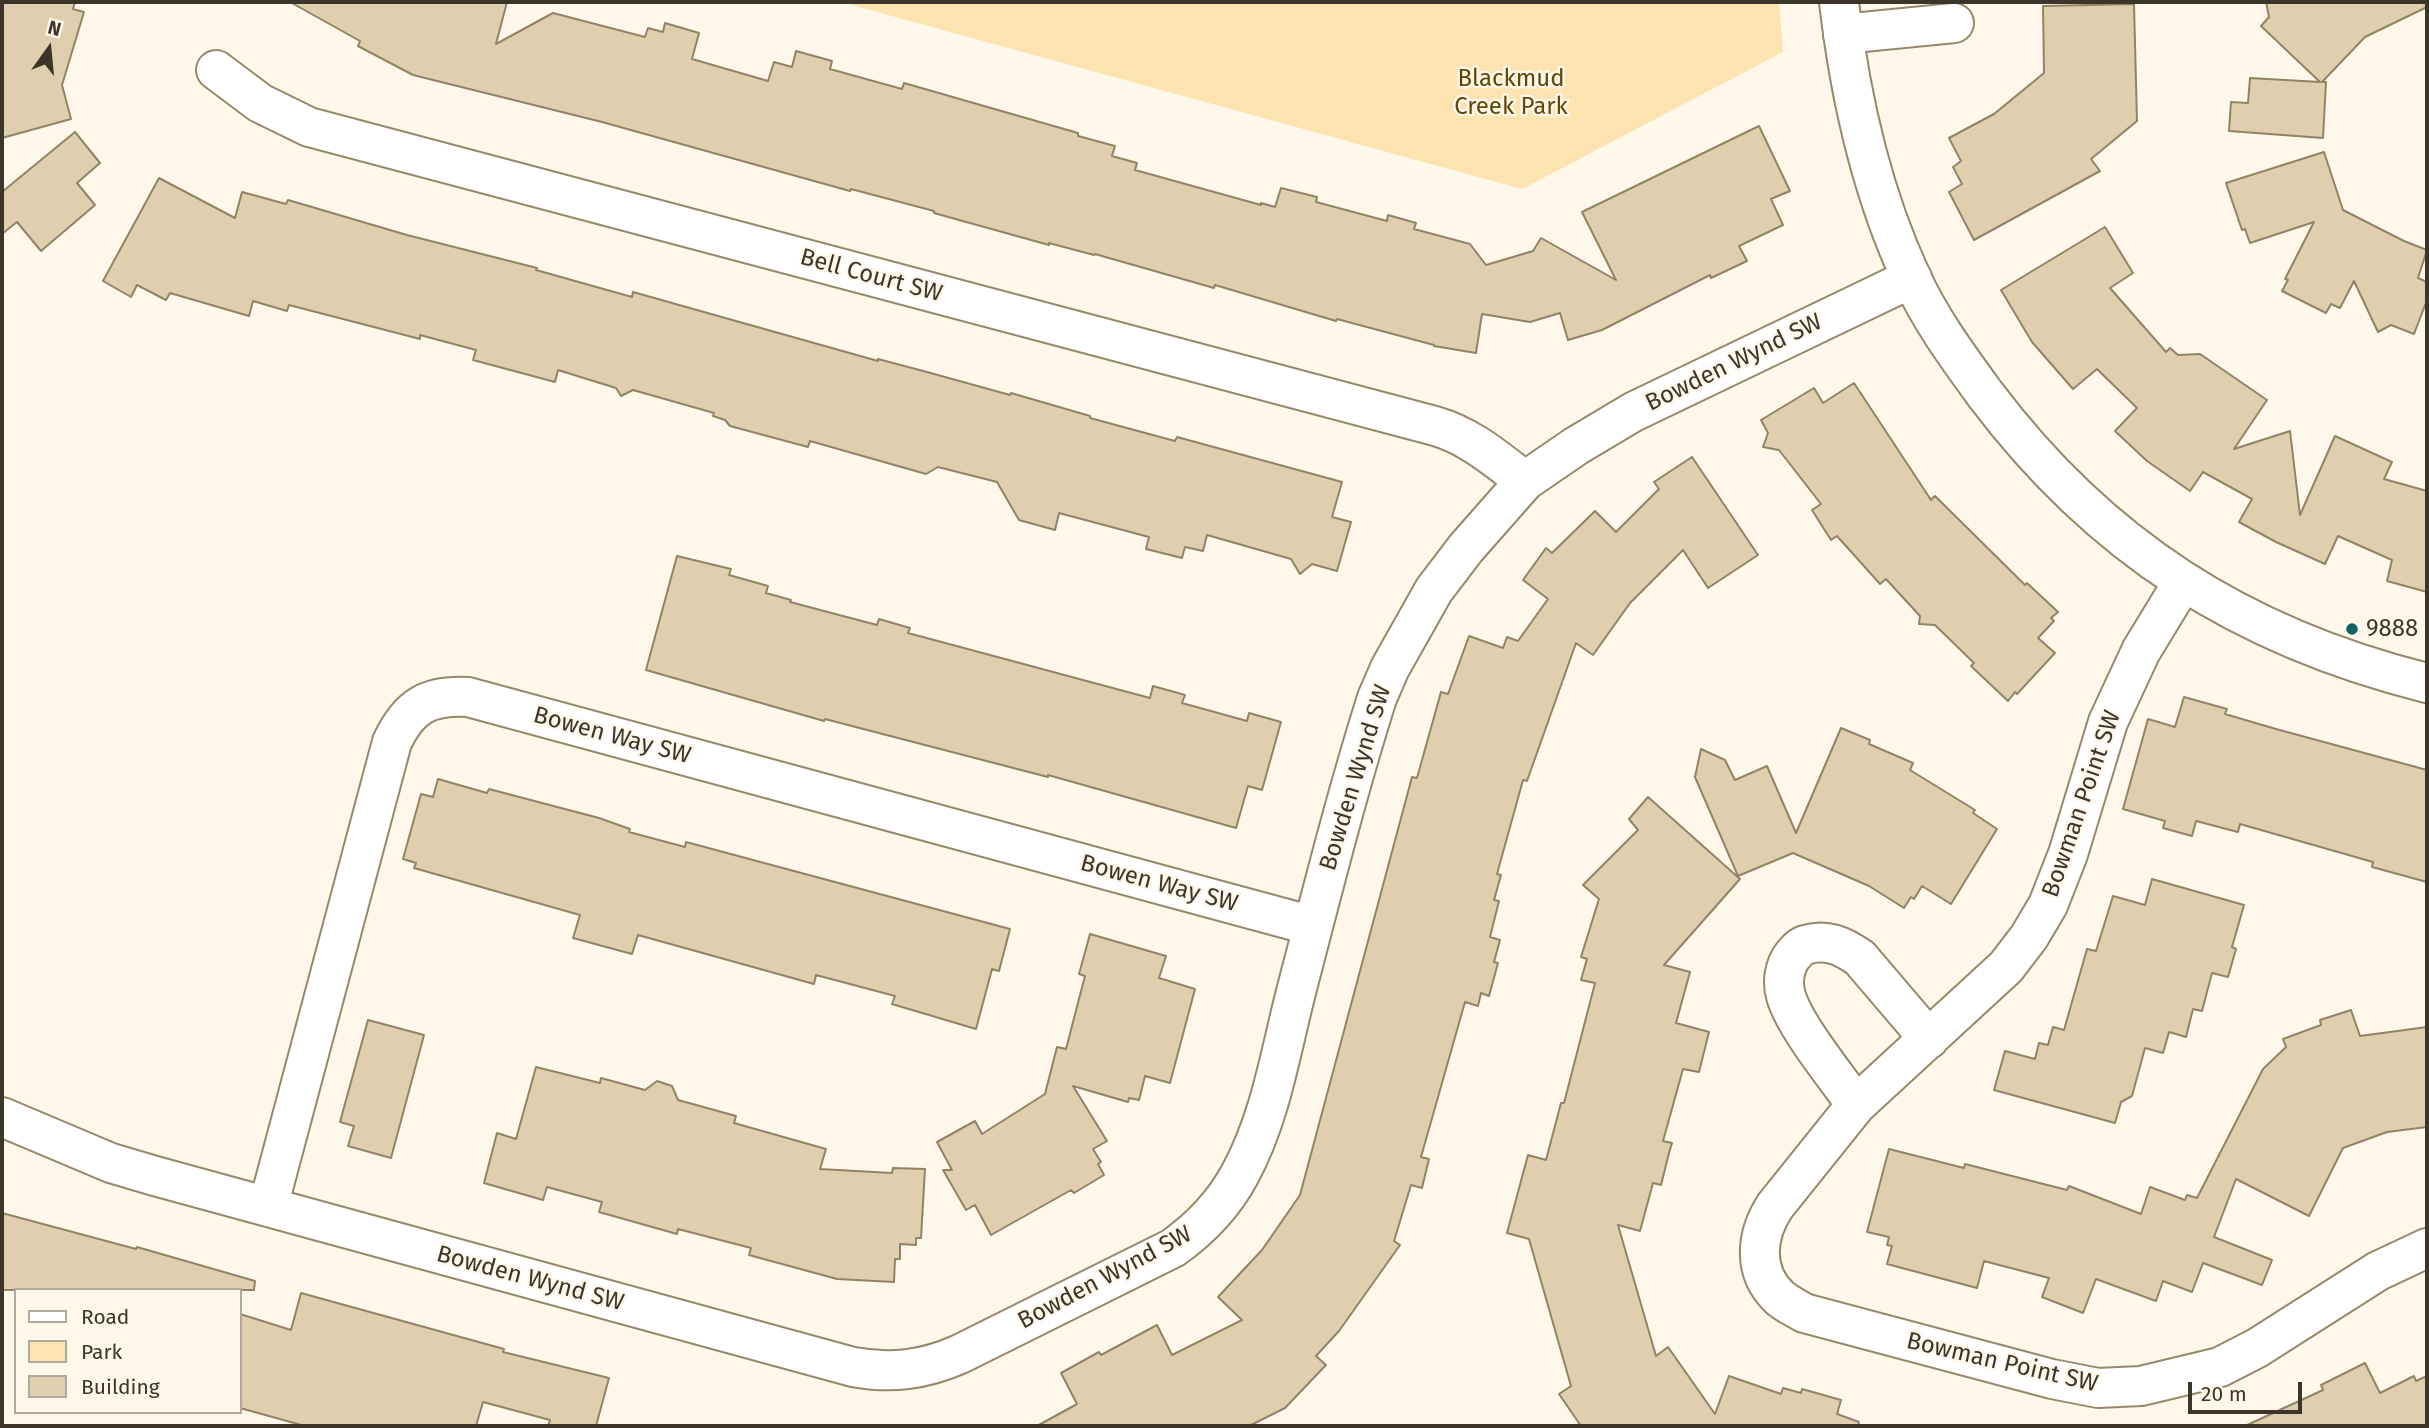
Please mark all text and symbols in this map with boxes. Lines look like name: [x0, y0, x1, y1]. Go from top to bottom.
north arrow: [14, 14, 84, 84]
text: N: [45, 15, 64, 41]
park label: Blackmud Creek Park: [1454, 65, 1568, 121]
street label: Bell Court SW: [797, 243, 945, 309]
street label: Bowden Wynd SW: [1641, 308, 1827, 418]
place label: 9888: [2366, 615, 2418, 643]
marker: 9888: [2344, 621, 2360, 637]
street label: Bowden Wynd SW: [1314, 682, 1398, 874]
street label: Bowen Way SW: [530, 701, 694, 771]
street label: Bowman Point SW: [2037, 707, 2127, 901]
street label: Bowen Way SW: [1077, 849, 1241, 919]
street label: Bowden Wynd SW: [1013, 1220, 1197, 1336]
street label: Bowden Wynd SW: [433, 1240, 627, 1318]
legend: [14, 1288, 242, 1414]
text: Road: [81, 1304, 129, 1330]
street label: Bowman Point SW: [1903, 1327, 2101, 1399]
text: Park: [81, 1339, 122, 1365]
scale bar: [2191, 1368, 2305, 1412]
text: Building: [81, 1374, 160, 1400]
text: 20 m: [2201, 1381, 2247, 1407]

